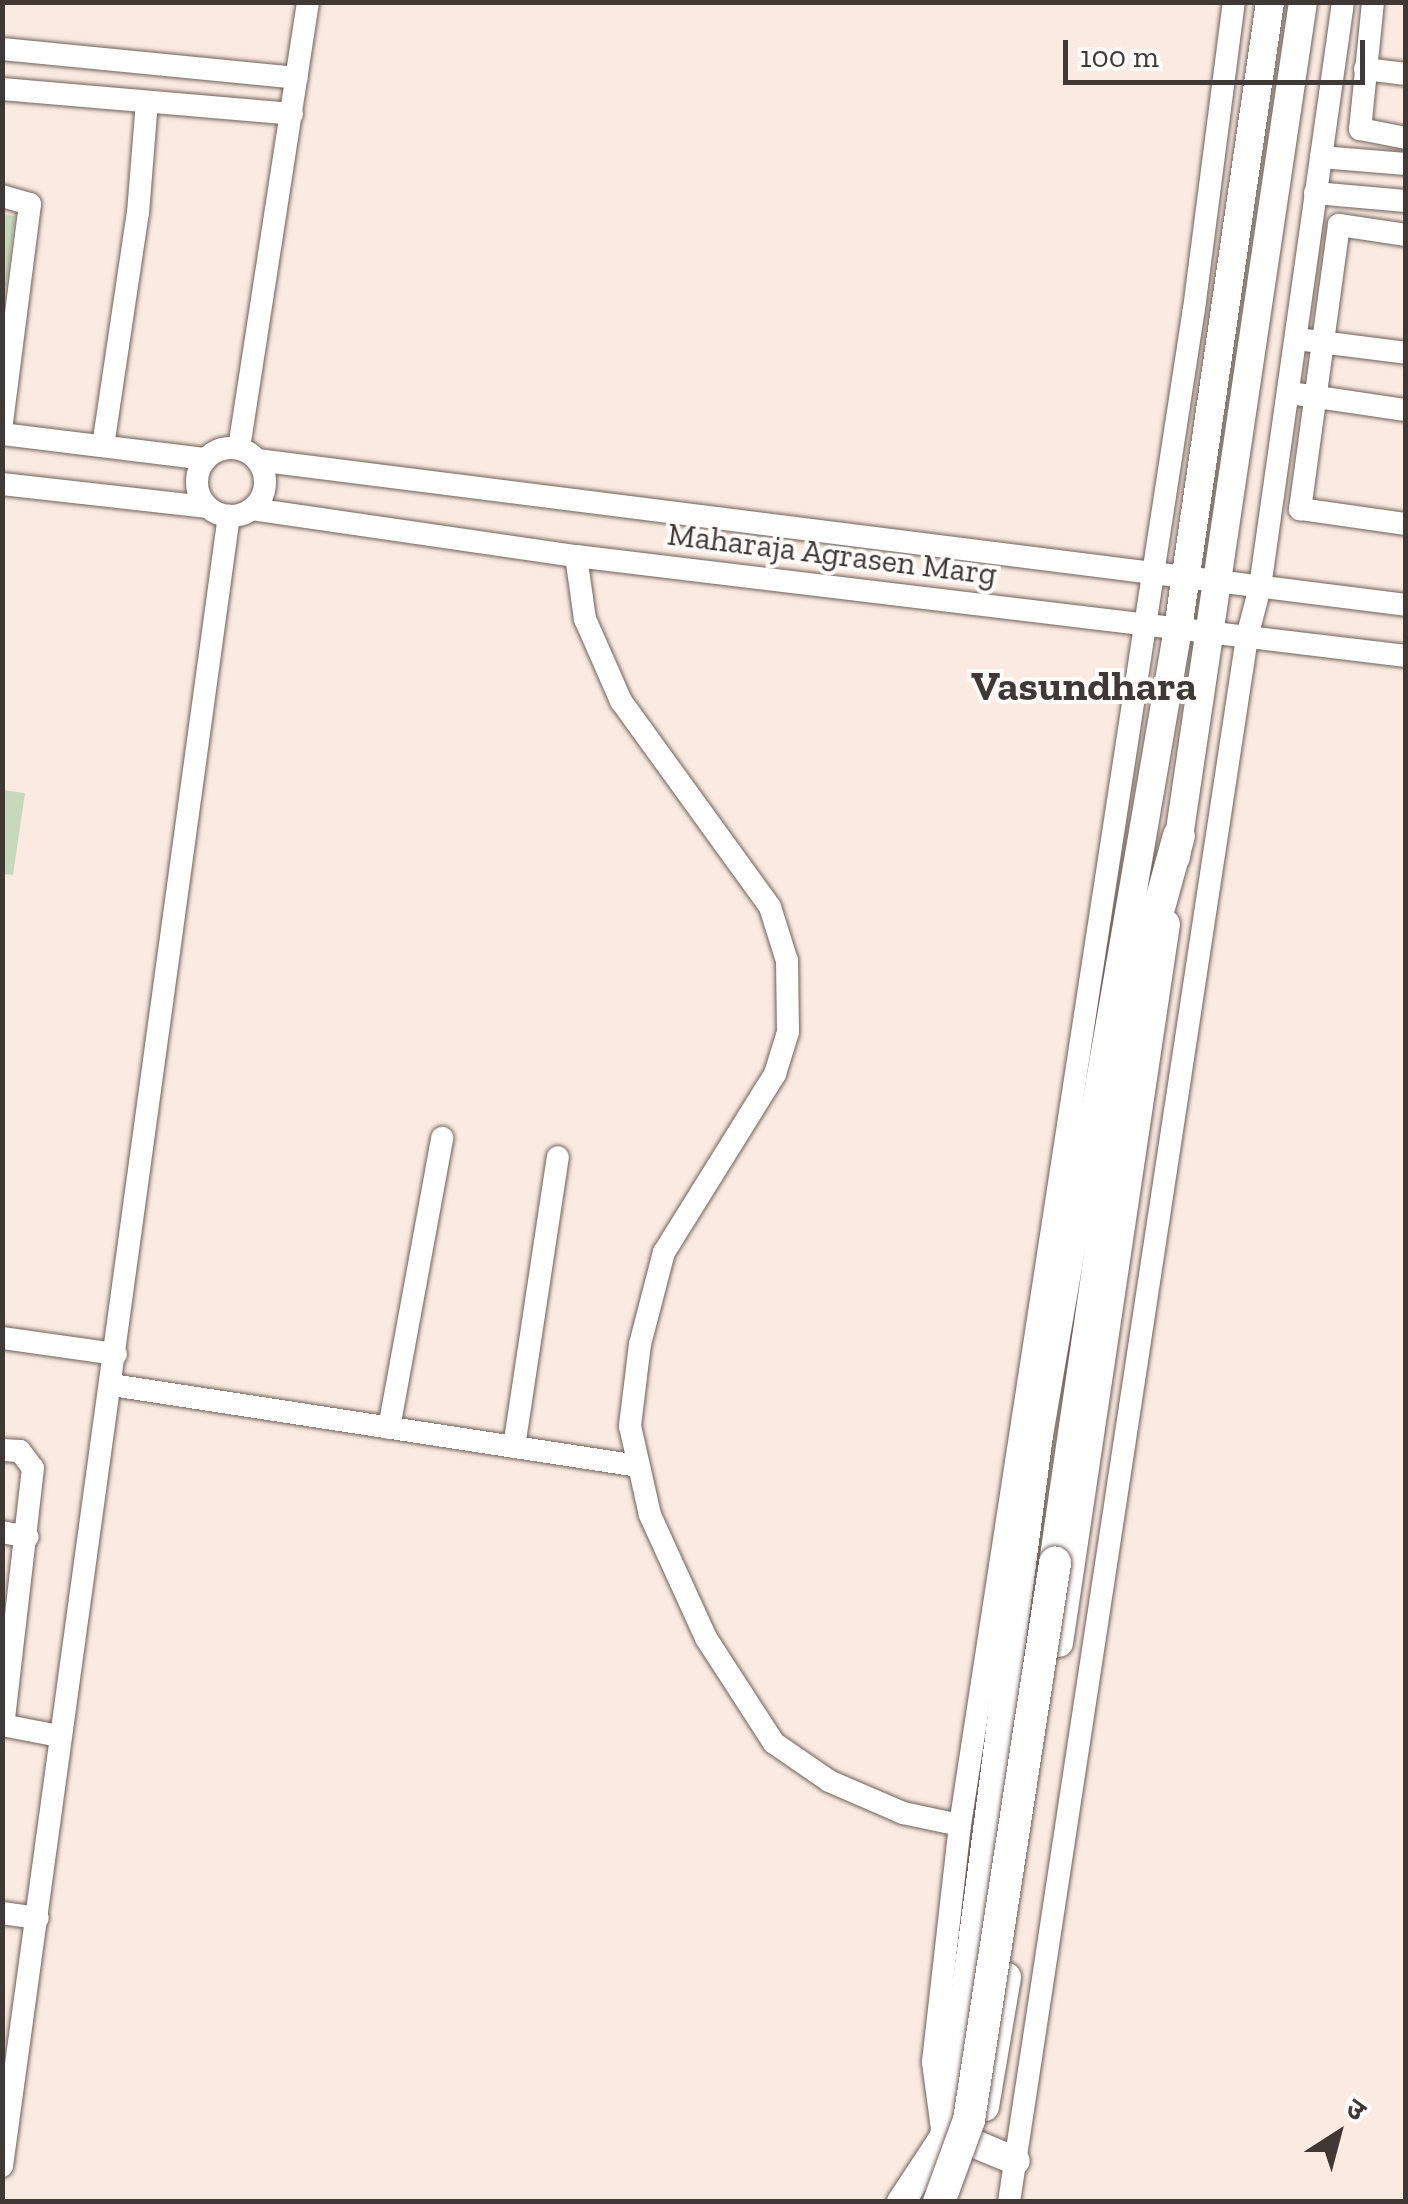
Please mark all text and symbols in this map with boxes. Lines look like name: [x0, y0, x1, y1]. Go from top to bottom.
scale bar: [1068, 20, 1370, 82]
text: 100 m: [1080, 39, 1159, 75]
street label: Maharaja Agrasen Marg: [665, 515, 999, 593]
district label: Vasundhara: [971, 661, 1197, 711]
north arrow: [1288, 2084, 1388, 2184]
text: उ: [1340, 2091, 1372, 2127]

